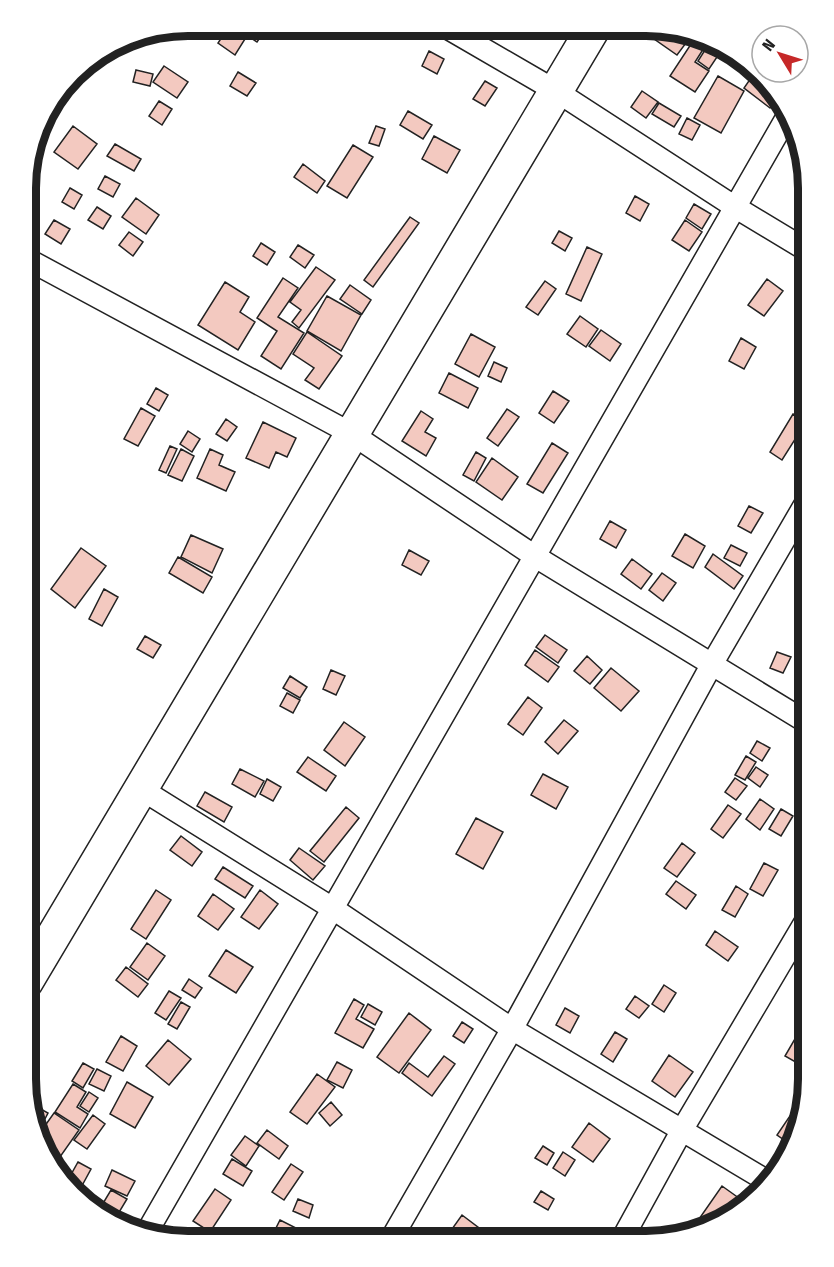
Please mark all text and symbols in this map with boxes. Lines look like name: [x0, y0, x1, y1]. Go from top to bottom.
north arrow: [750, 24, 810, 84]
text: N: [758, 35, 779, 55]

